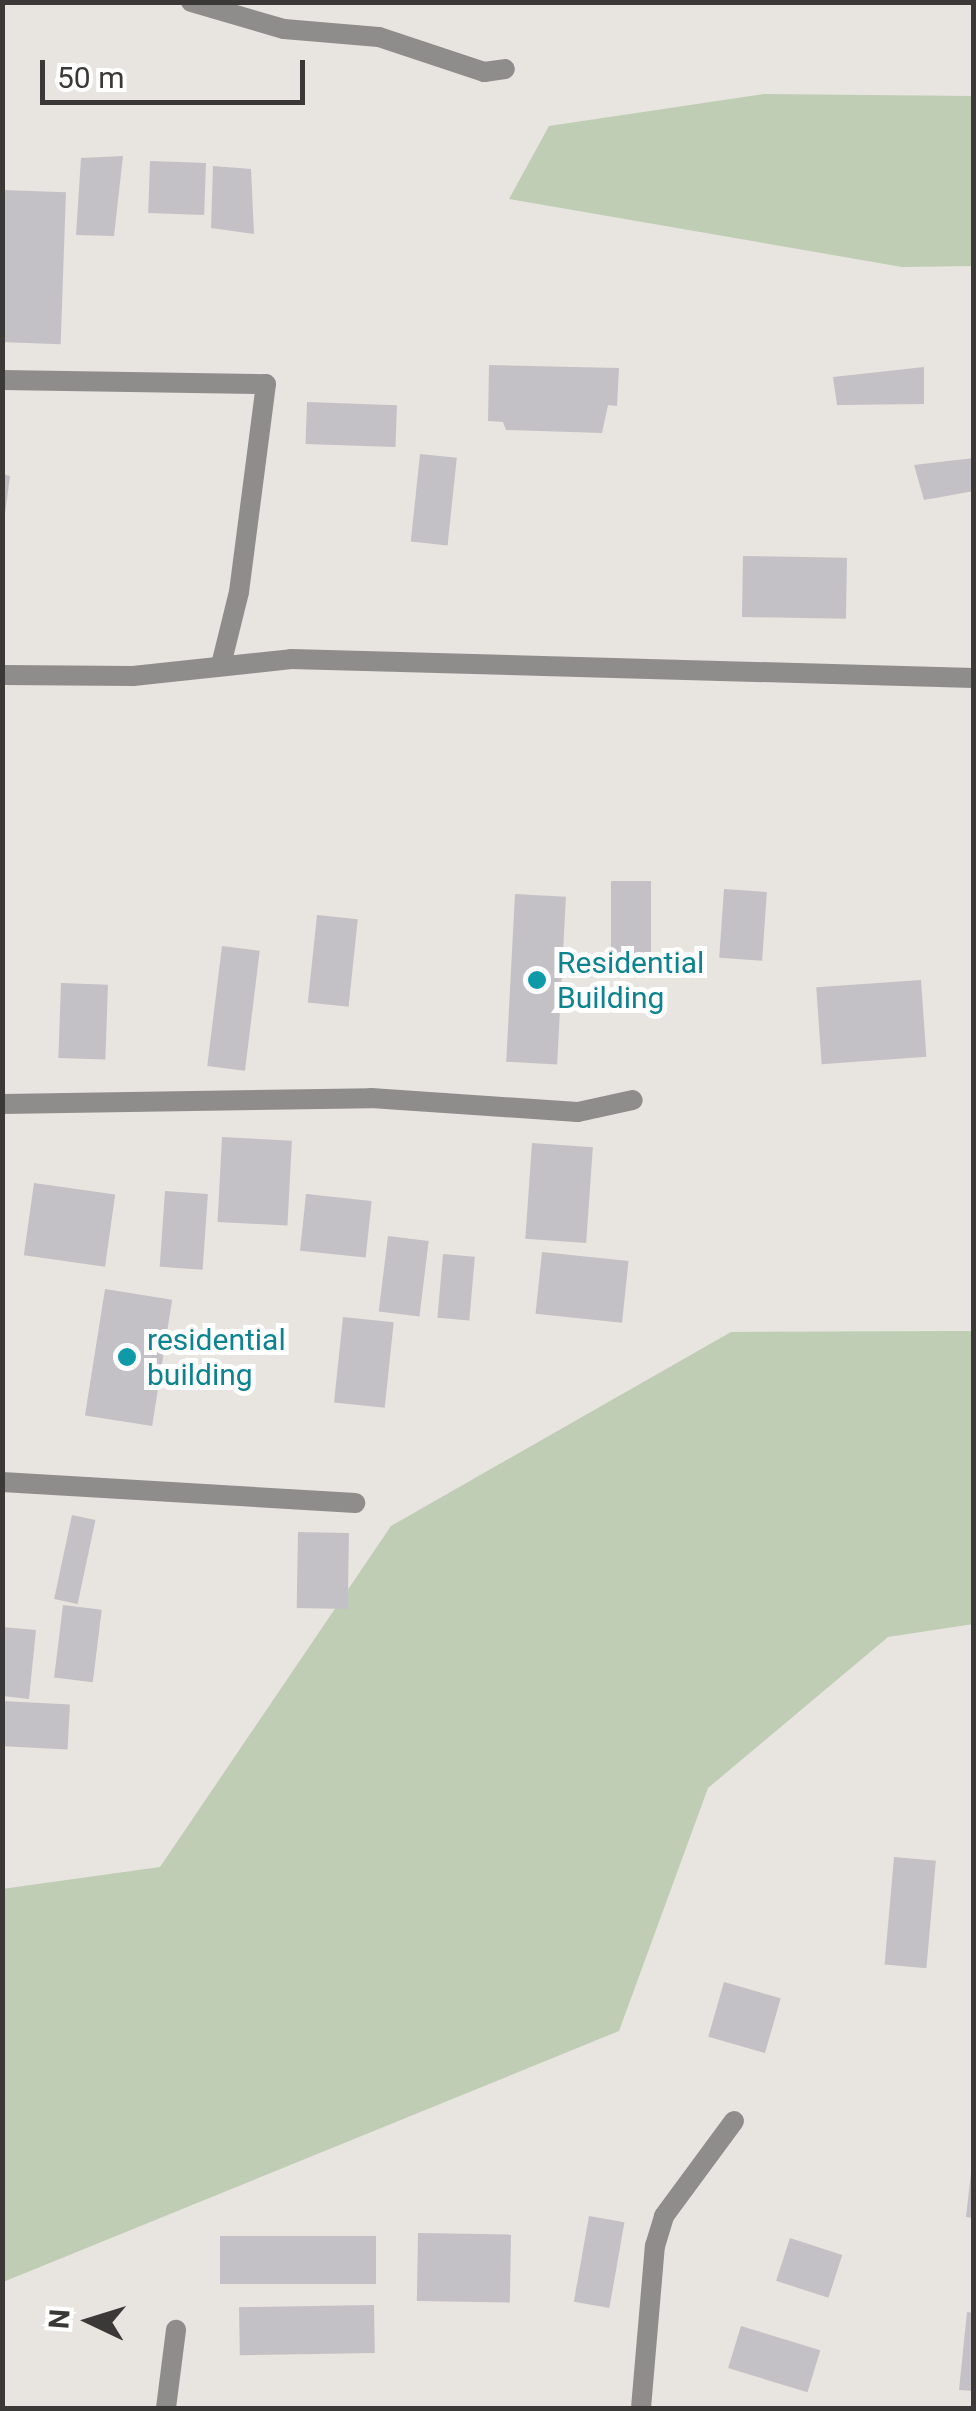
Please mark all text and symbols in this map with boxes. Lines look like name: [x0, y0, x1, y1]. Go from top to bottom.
scale bar: [45, 40, 310, 102]
text: 50 m: [57, 60, 124, 95]
place label: Residential Building: [557, 945, 704, 1016]
marker: Residential Building: [526, 969, 548, 991]
place label: residential building: [147, 1322, 286, 1392]
marker: residential building: [116, 1346, 138, 1368]
north arrow: [40, 2271, 140, 2371]
text: N: [42, 2308, 77, 2330]

